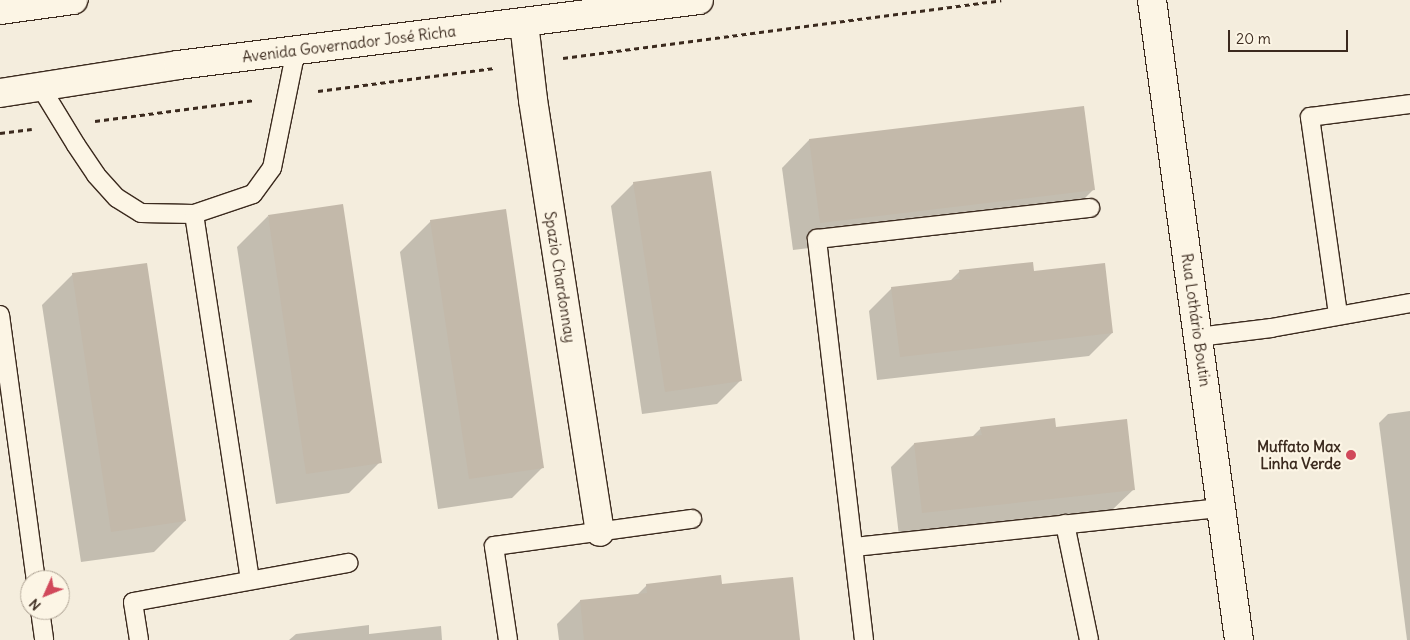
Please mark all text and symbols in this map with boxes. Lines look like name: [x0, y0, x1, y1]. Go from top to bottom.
scale bar: [1230, 20, 1350, 52]
street label: Avenida Governador José Richa: [241, 22, 457, 66]
text: 20 m: [1236, 29, 1271, 48]
street label: Spazio Chardonnay: [541, 210, 579, 344]
street label: Rua Lothário Boutin: [1178, 252, 1214, 388]
place label: Muffato Max Linha Verde: [1257, 437, 1341, 472]
marker: Muffato Max Linha Verde: [1345, 449, 1357, 461]
north arrow: [20, 570, 70, 620]
text: N: [25, 595, 45, 614]

